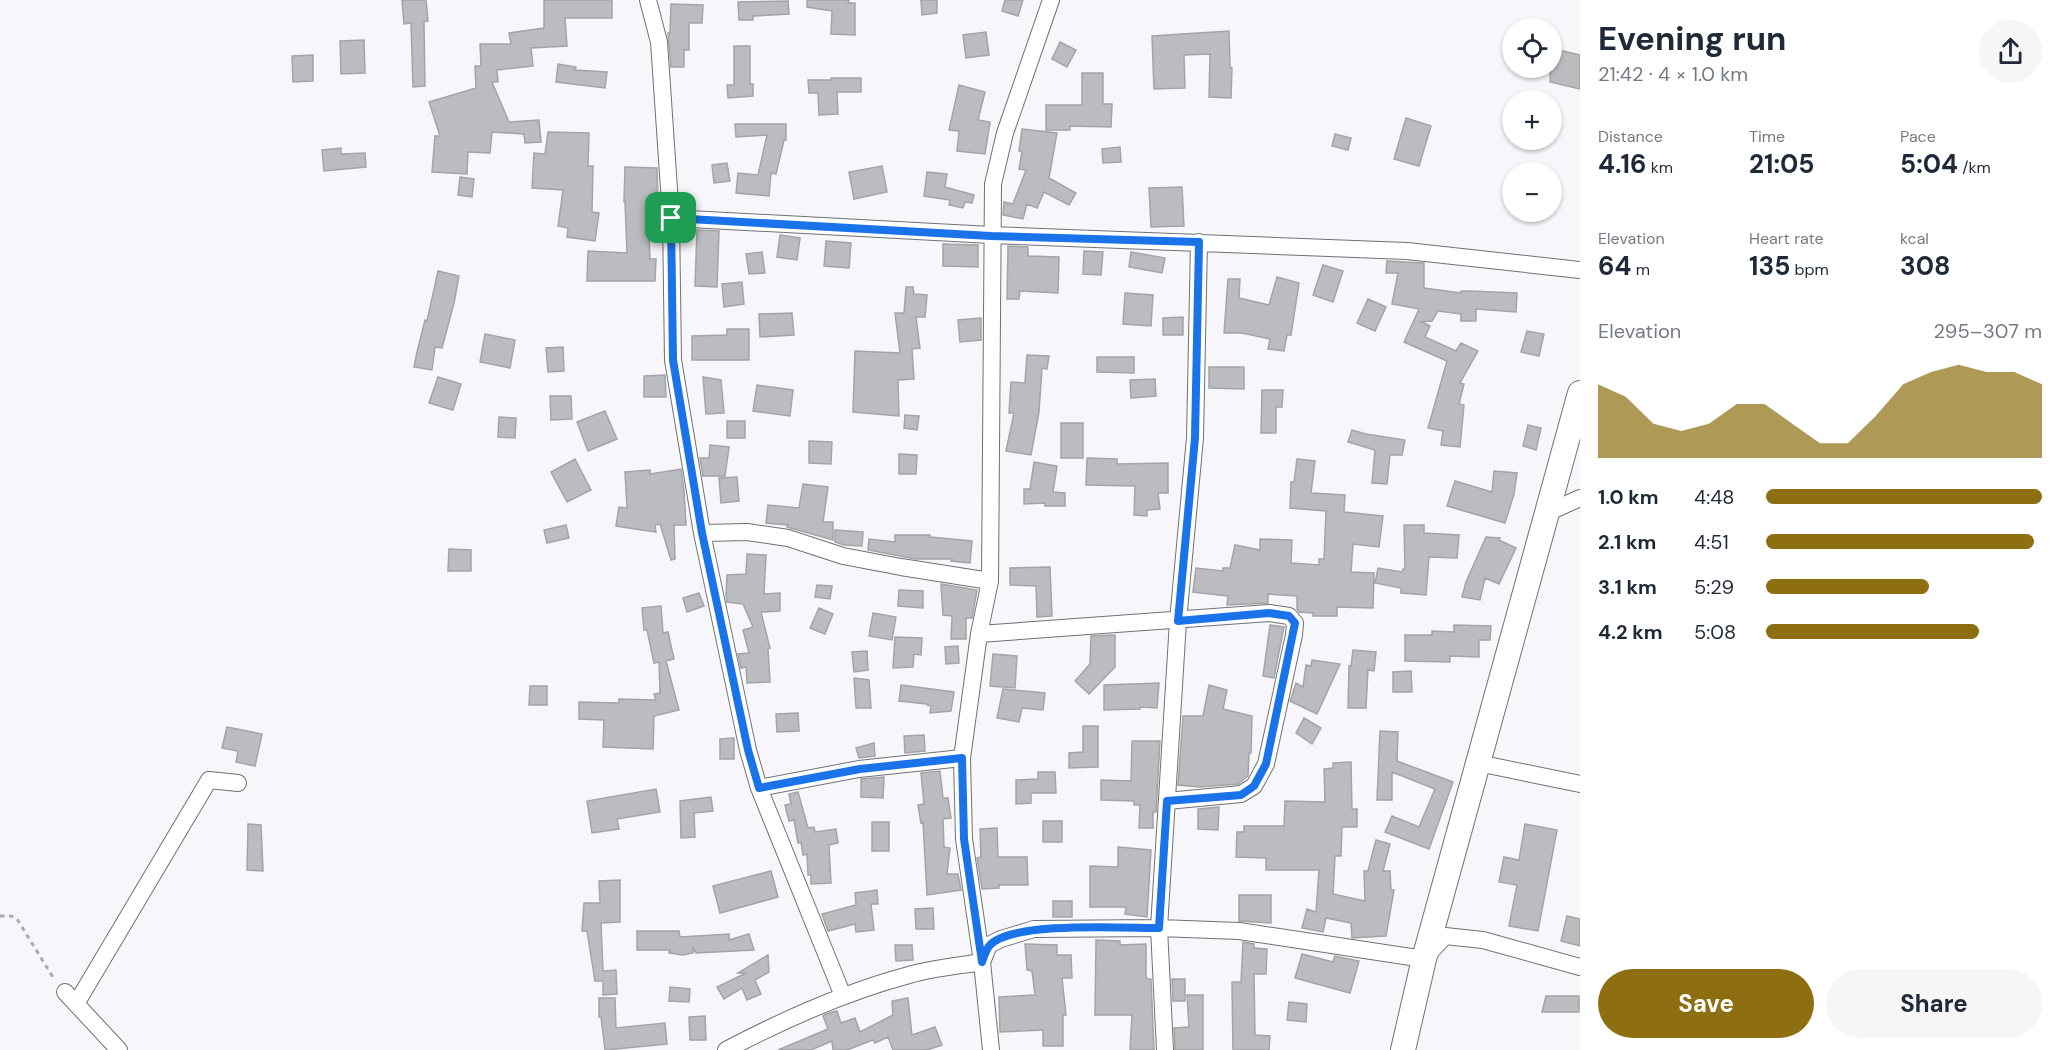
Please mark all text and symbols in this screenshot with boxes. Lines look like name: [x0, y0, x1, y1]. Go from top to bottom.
text: Evening run: [1598, 17, 1786, 60]
map controls: [1502, 18, 1562, 222]
button: locate: [1502, 18, 1562, 78]
button: share: [1979, 20, 2042, 83]
text: 21:42 · 4 × 1.0 km: [1598, 61, 1748, 87]
button: +: [1502, 90, 1562, 150]
text: Distance: [1598, 126, 1663, 147]
text: Time: [1749, 126, 1785, 147]
text: Pace: [1900, 126, 1936, 147]
text: 4.16: [1598, 147, 1647, 181]
text: 21:05: [1749, 147, 1815, 181]
text: 5:04: [1900, 147, 1958, 181]
text: km: [1647, 157, 1673, 178]
text: /km: [1958, 157, 1991, 178]
button: −: [1502, 162, 1562, 222]
pin: [645, 192, 696, 243]
icon: arrive: [654, 201, 687, 234]
text: Elevation: [1598, 228, 1665, 249]
text: Heart rate: [1749, 228, 1824, 249]
text: kcal: [1900, 228, 1929, 249]
text: 64: [1598, 249, 1631, 283]
text: 135: [1749, 249, 1790, 283]
text: 308: [1900, 249, 1950, 283]
text: m: [1631, 259, 1650, 280]
text: bpm: [1790, 259, 1829, 280]
text: Elevation: [1598, 318, 1681, 344]
text: 295–307 m: [1934, 318, 2042, 344]
text: 1.0 km: [1598, 484, 1659, 510]
text: 4:48: [1694, 484, 1734, 510]
text: 2.1 km: [1598, 529, 1656, 555]
text: 4:51: [1694, 529, 1729, 555]
text: 3.1 km: [1598, 574, 1657, 600]
text: 5:29: [1694, 574, 1734, 600]
text: 4.2 km: [1598, 619, 1663, 645]
text: 5:08: [1694, 619, 1736, 645]
button: Save: [1598, 969, 1814, 1038]
button: Share: [1826, 969, 2042, 1038]

